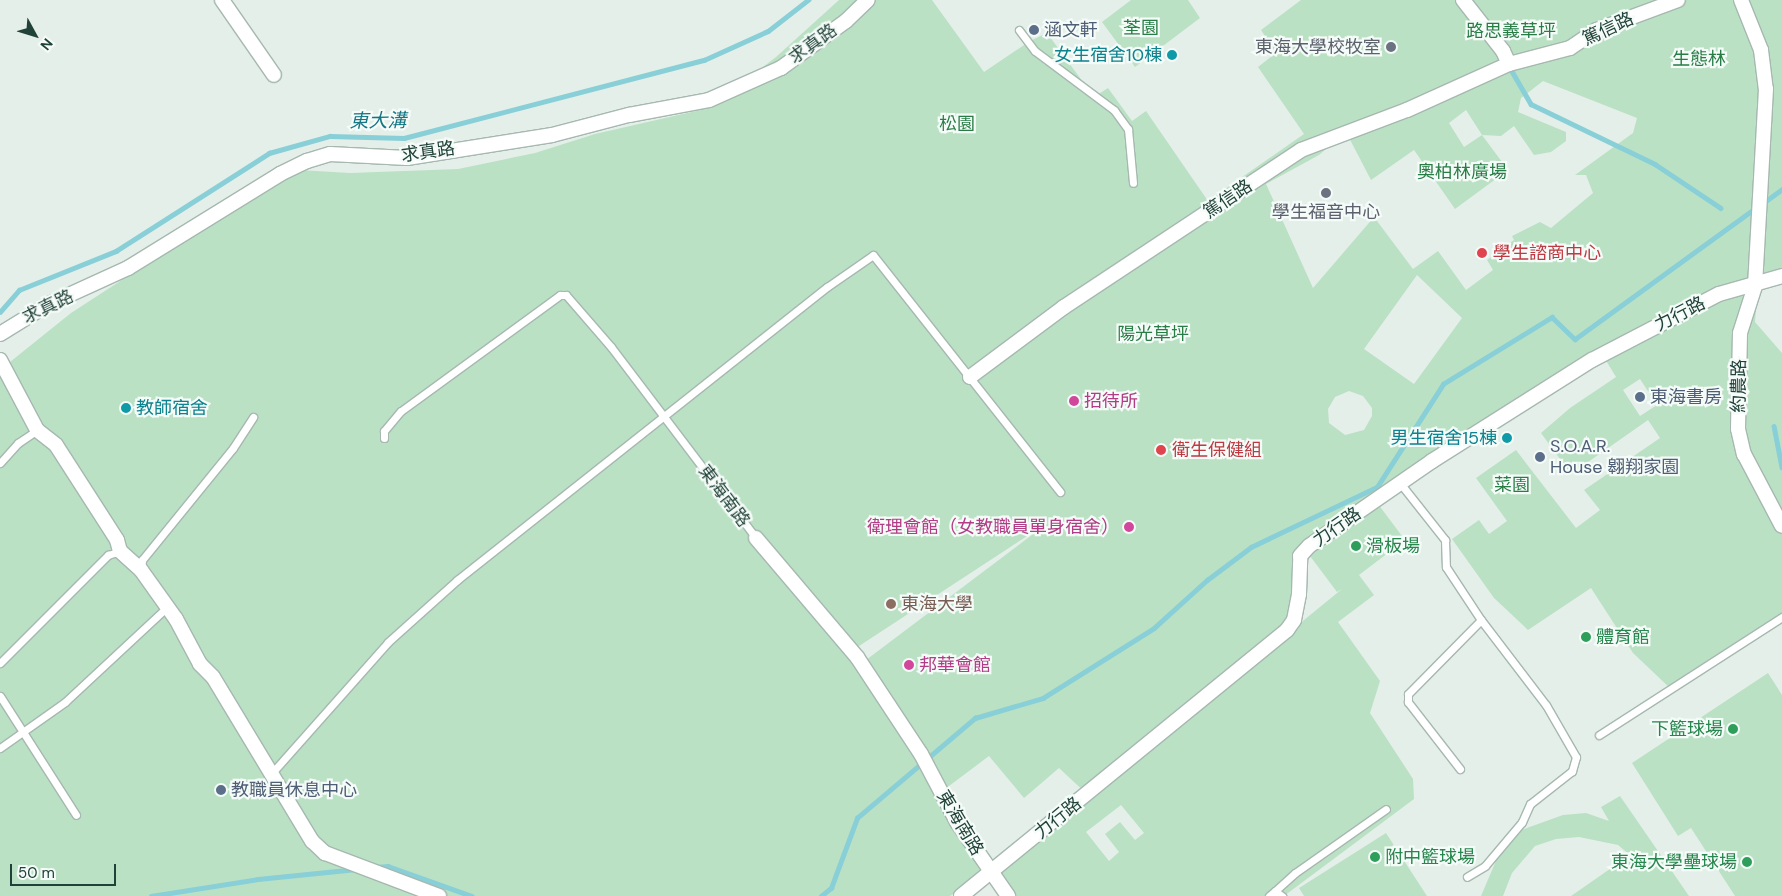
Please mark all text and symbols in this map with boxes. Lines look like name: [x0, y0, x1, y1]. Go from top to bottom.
street label: 篤信路: [1579, 8, 1637, 50]
north arrow: [10, 10, 60, 60]
park label: 荃園: [1123, 17, 1159, 39]
street label: 求真路: [785, 19, 841, 69]
place label: 涵文軒: [1044, 19, 1098, 41]
park label: 路思義草坪: [1466, 20, 1556, 42]
marker: 涵文軒: [1028, 24, 1040, 36]
text: N: [36, 35, 57, 54]
place label: 東海大學校牧室: [1255, 36, 1381, 58]
marker: 東海大學校牧室: [1385, 41, 1397, 53]
place label: 女生宿舍10棟: [1054, 44, 1162, 66]
park label: 生態林: [1672, 48, 1726, 70]
marker: 女生宿舍10棟: [1166, 49, 1178, 61]
water label: 東大溝: [349, 109, 407, 133]
park label: 松園: [939, 113, 975, 135]
street label: 求真路: [400, 138, 456, 166]
park label: 奧柏林廣場: [1417, 161, 1507, 183]
street label: 篤信路: [1200, 175, 1256, 223]
marker: 學生福音中心: [1320, 187, 1332, 199]
place label: 學生福音中心: [1272, 201, 1380, 223]
place label: 學生諮商中心: [1493, 242, 1601, 264]
marker: 學生諮商中心: [1475, 246, 1489, 260]
street label: 求真路: [19, 285, 77, 329]
street label: 力行路: [1651, 292, 1709, 336]
park label: 陽光草坪: [1117, 323, 1189, 345]
street label: 約農路: [1728, 359, 1750, 413]
place label: 東海書房: [1650, 386, 1722, 408]
place label: 招待所: [1084, 390, 1138, 412]
marker: 東海書房: [1634, 391, 1646, 403]
marker: 招待所: [1068, 395, 1080, 407]
place label: 教師宿舍: [136, 397, 208, 419]
marker: 教師宿舍: [120, 402, 132, 414]
place label: 男生宿舍15棟: [1390, 427, 1497, 449]
marker: 男生宿舍15棟: [1501, 432, 1513, 444]
place label: S.O.A.R. House 翱翔家園: [1550, 436, 1679, 478]
place label: 衛生保健組: [1172, 439, 1262, 461]
marker: 衛生保健組: [1154, 443, 1168, 457]
marker: S.O.A.R. House 翱翔家園: [1534, 451, 1546, 463]
street label: 東海南路: [694, 461, 754, 531]
park label: 菜園: [1494, 474, 1530, 496]
street label: 力行路: [1309, 503, 1365, 551]
place label: 衛理會館（女教職員單身宿舍）: [867, 516, 1119, 538]
marker: 衛理會館（女教職員單身宿舍）: [1123, 521, 1135, 533]
place label: 滑板場: [1366, 535, 1420, 557]
marker: 滑板場: [1350, 540, 1362, 552]
place label: 東海大學: [901, 593, 973, 615]
marker: 東海大學: [885, 598, 897, 610]
place label: 體育館: [1596, 626, 1650, 648]
marker: 體育館: [1580, 631, 1592, 643]
place label: 邦華會館: [919, 654, 991, 676]
marker: 邦華會館: [903, 659, 915, 671]
place label: 下籃球場: [1651, 718, 1723, 740]
marker: 下籃球場: [1727, 723, 1739, 735]
place label: 教職員休息中心: [231, 779, 357, 801]
marker: 教職員休息中心: [215, 784, 227, 796]
street label: 東海南路: [932, 787, 988, 859]
street label: 力行路: [1030, 793, 1086, 843]
place label: 附中籃球場: [1385, 846, 1475, 868]
marker: 附中籃球場: [1369, 851, 1381, 863]
place label: 東海大學壘球場: [1611, 851, 1737, 873]
scale bar: [12, 854, 119, 886]
marker: 東海大學壘球場: [1741, 856, 1753, 868]
text: 50 m: [18, 863, 55, 883]

